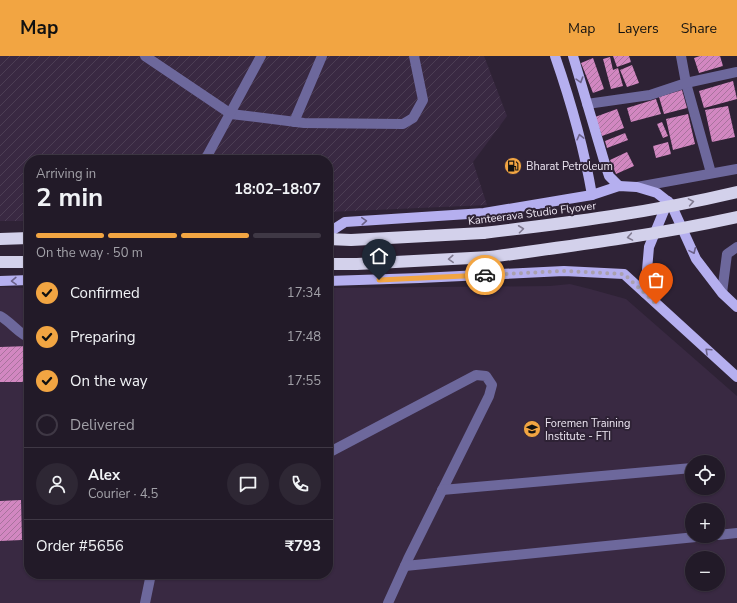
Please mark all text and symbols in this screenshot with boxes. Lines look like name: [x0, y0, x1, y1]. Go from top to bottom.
text: Map: [20, 15, 58, 41]
text: Map: [568, 19, 595, 38]
text: Layers: [617, 19, 659, 38]
text: Share: [681, 19, 717, 38]
one-way arrow: [575, 76, 584, 83]
one-way arrow: [576, 134, 584, 140]
fuel station icon: Bharat Petroleum: [503, 156, 523, 176]
place label: Bharat Petroleum: [526, 159, 613, 174]
text: Arriving in: [36, 165, 96, 183]
text: 18:02–18:07: [234, 179, 321, 199]
text: 2 min: [36, 180, 103, 215]
street label: Kanteerava Studio Flyover: [467, 198, 597, 229]
one-way arrow: [688, 198, 694, 207]
one-way arrow: [361, 216, 367, 225]
one-way arrow: [518, 225, 524, 234]
one-way arrow: [627, 232, 633, 241]
pin: [362, 239, 396, 280]
text: On the way · 50 m: [36, 244, 143, 262]
icon: home: [368, 245, 390, 267]
one-way arrow: [688, 247, 696, 254]
one-way arrow: [448, 255, 454, 264]
courier: [465, 255, 505, 295]
pin: [639, 263, 673, 304]
icon: car: [474, 264, 496, 286]
icon: bag: [645, 269, 667, 291]
one-way arrow: [11, 276, 18, 285]
icon: check: [36, 282, 58, 304]
text: Confirmed: [70, 283, 140, 303]
text: 17:34: [287, 284, 321, 302]
icon: check: [36, 326, 58, 348]
text: Preparing: [70, 327, 135, 347]
text: 17:48: [287, 328, 321, 346]
one-way arrow: [705, 349, 713, 356]
icon: check: [36, 370, 58, 392]
text: On the way: [70, 371, 148, 391]
text: 17:55: [287, 372, 321, 390]
text: Delivered: [70, 415, 135, 435]
place label: Foremen Training Institute - FTI: [545, 416, 631, 444]
school or university icon: Foremen Training Institute - FTI: [522, 419, 542, 439]
map controls: [685, 455, 725, 591]
button: locate: [685, 455, 725, 495]
button: person: [36, 463, 78, 505]
button: chat: [227, 463, 269, 505]
button: phone: [279, 463, 321, 505]
text: Alex: [88, 465, 120, 485]
text: Courier · 4.5: [88, 485, 158, 503]
button: +: [685, 503, 725, 543]
text: Order #5656: [36, 536, 124, 556]
text: ₹793: [285, 536, 321, 556]
button: −: [685, 551, 725, 591]

